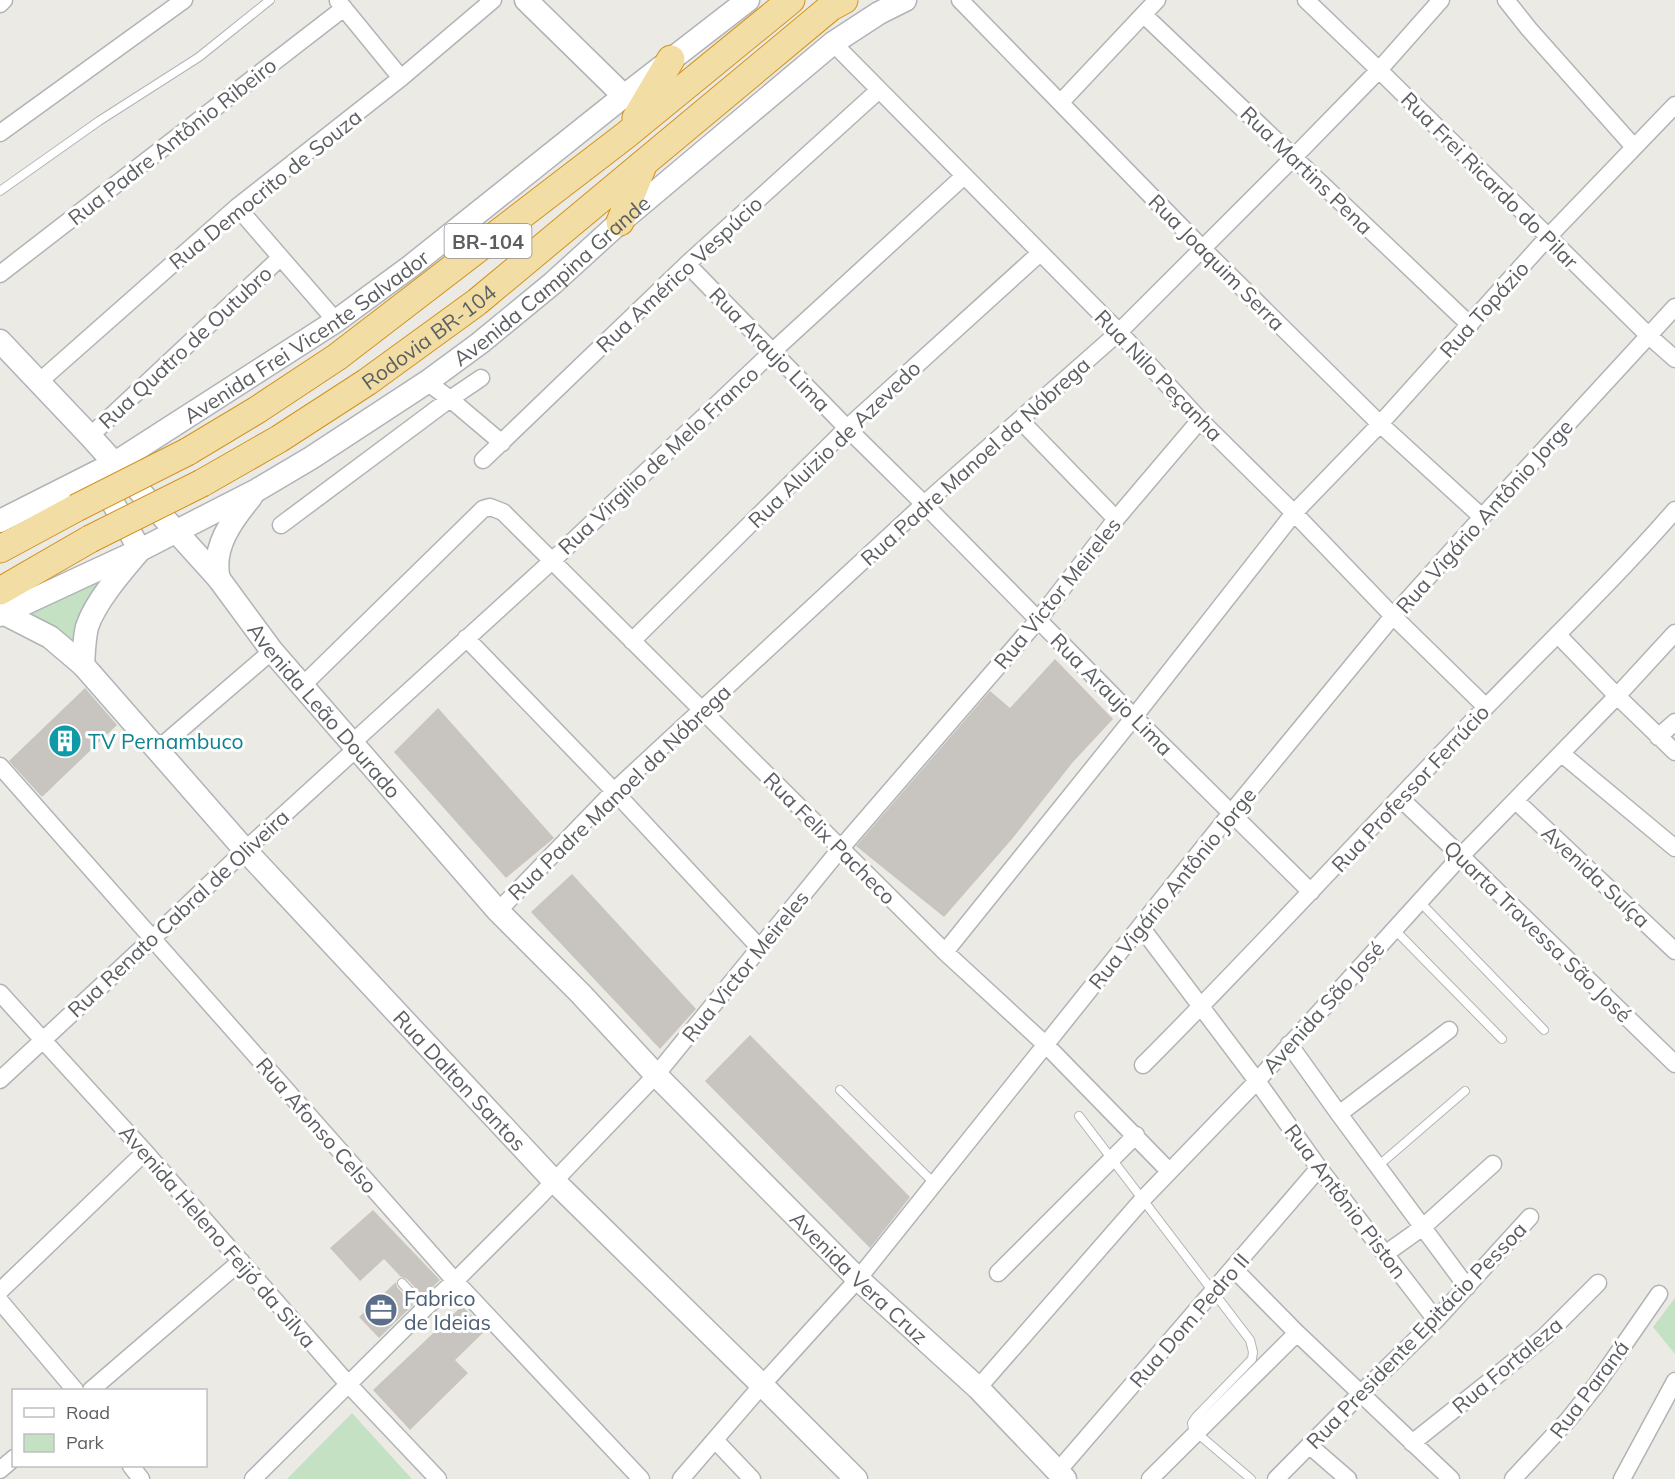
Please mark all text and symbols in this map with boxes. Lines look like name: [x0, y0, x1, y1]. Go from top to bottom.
street label: Rua Padre Antônio Ribeiro: [63, 52, 281, 230]
street label: Rua Frei Ricardo do Pilar: [1396, 86, 1584, 274]
street label: Rua Martins Pena: [1236, 100, 1378, 240]
street label: Rua Democrito de Souza: [164, 103, 366, 275]
street label: Rua Joaquim Serra: [1143, 188, 1291, 336]
street label: Avenida Campina Grande: [448, 190, 655, 371]
street label: Rua Américo Vespúcio: [591, 190, 767, 358]
road number: BR-104: [444, 224, 532, 258]
street label: Avenida Frei Vicente Salvador: [179, 244, 434, 429]
street label: Rua Topázio: [1434, 255, 1534, 363]
street label: Rua Quatro de Outubro: [93, 260, 277, 434]
street label: Rodovia BR-104: [356, 279, 501, 395]
street label: Rua Araujo Lima: [704, 282, 836, 416]
street label: Rua Nilo Peçanha: [1090, 304, 1228, 446]
street label: Rua Padre Manoel da Nóbrega: [855, 351, 1095, 571]
street label: Rua Aluizio de Azevedo: [742, 355, 926, 533]
street label: Rua Virgilio de Melo Franco: [552, 360, 764, 560]
street label: Rua Vigário Antônio Jorge: [1390, 414, 1578, 618]
street label: Rua Victor Meireles: [988, 512, 1126, 674]
street label: Avenida Leão Dourado: [242, 617, 407, 803]
street label: Rua Araujo Lima: [1045, 627, 1179, 761]
street label: Rua Padre Manoel da Nóbrega: [502, 679, 736, 905]
street label: Rua Professor Ferrúcio: [1326, 699, 1494, 877]
building icon: TV Pernambuco: [47, 723, 83, 759]
place label: TV Pernambuco: [88, 728, 244, 754]
street label: Rua Felix Pacheco: [758, 766, 902, 910]
street label: Rua Vigário Antônio Jorge: [1083, 782, 1261, 994]
street label: Rua Renato Cabral de Oliveira: [62, 804, 294, 1022]
street label: Avenida Suíça: [1537, 819, 1655, 933]
street label: Quarta Travessa São José: [1439, 835, 1637, 1027]
street label: Rua Victor Meireles: [676, 885, 814, 1047]
street label: Avenida São José: [1257, 935, 1389, 1079]
street label: Rua Dalton Santos: [388, 1005, 532, 1156]
street label: Rua Afonso Celso: [251, 1052, 383, 1198]
street label: Rua Antônio Piston: [1279, 1118, 1413, 1284]
street label: Avenida Heleno Feijó da Silva: [114, 1119, 322, 1353]
street label: Avenida Vera Cruz: [785, 1205, 934, 1349]
street label: Rua Presidente Epitácio Pessoa: [1300, 1216, 1532, 1454]
street label: Rua Dom Pedro II: [1124, 1248, 1254, 1392]
place label: Fabrico de Ideias: [404, 1285, 491, 1335]
office icon: Fabrico de Ideias: [363, 1292, 399, 1328]
street label: Rua Fortaleza: [1447, 1311, 1567, 1419]
street label: Rua Paraná: [1544, 1335, 1634, 1443]
legend: [12, 1389, 207, 1467]
text: Road: [66, 1401, 110, 1424]
text: Park: [66, 1431, 105, 1454]

